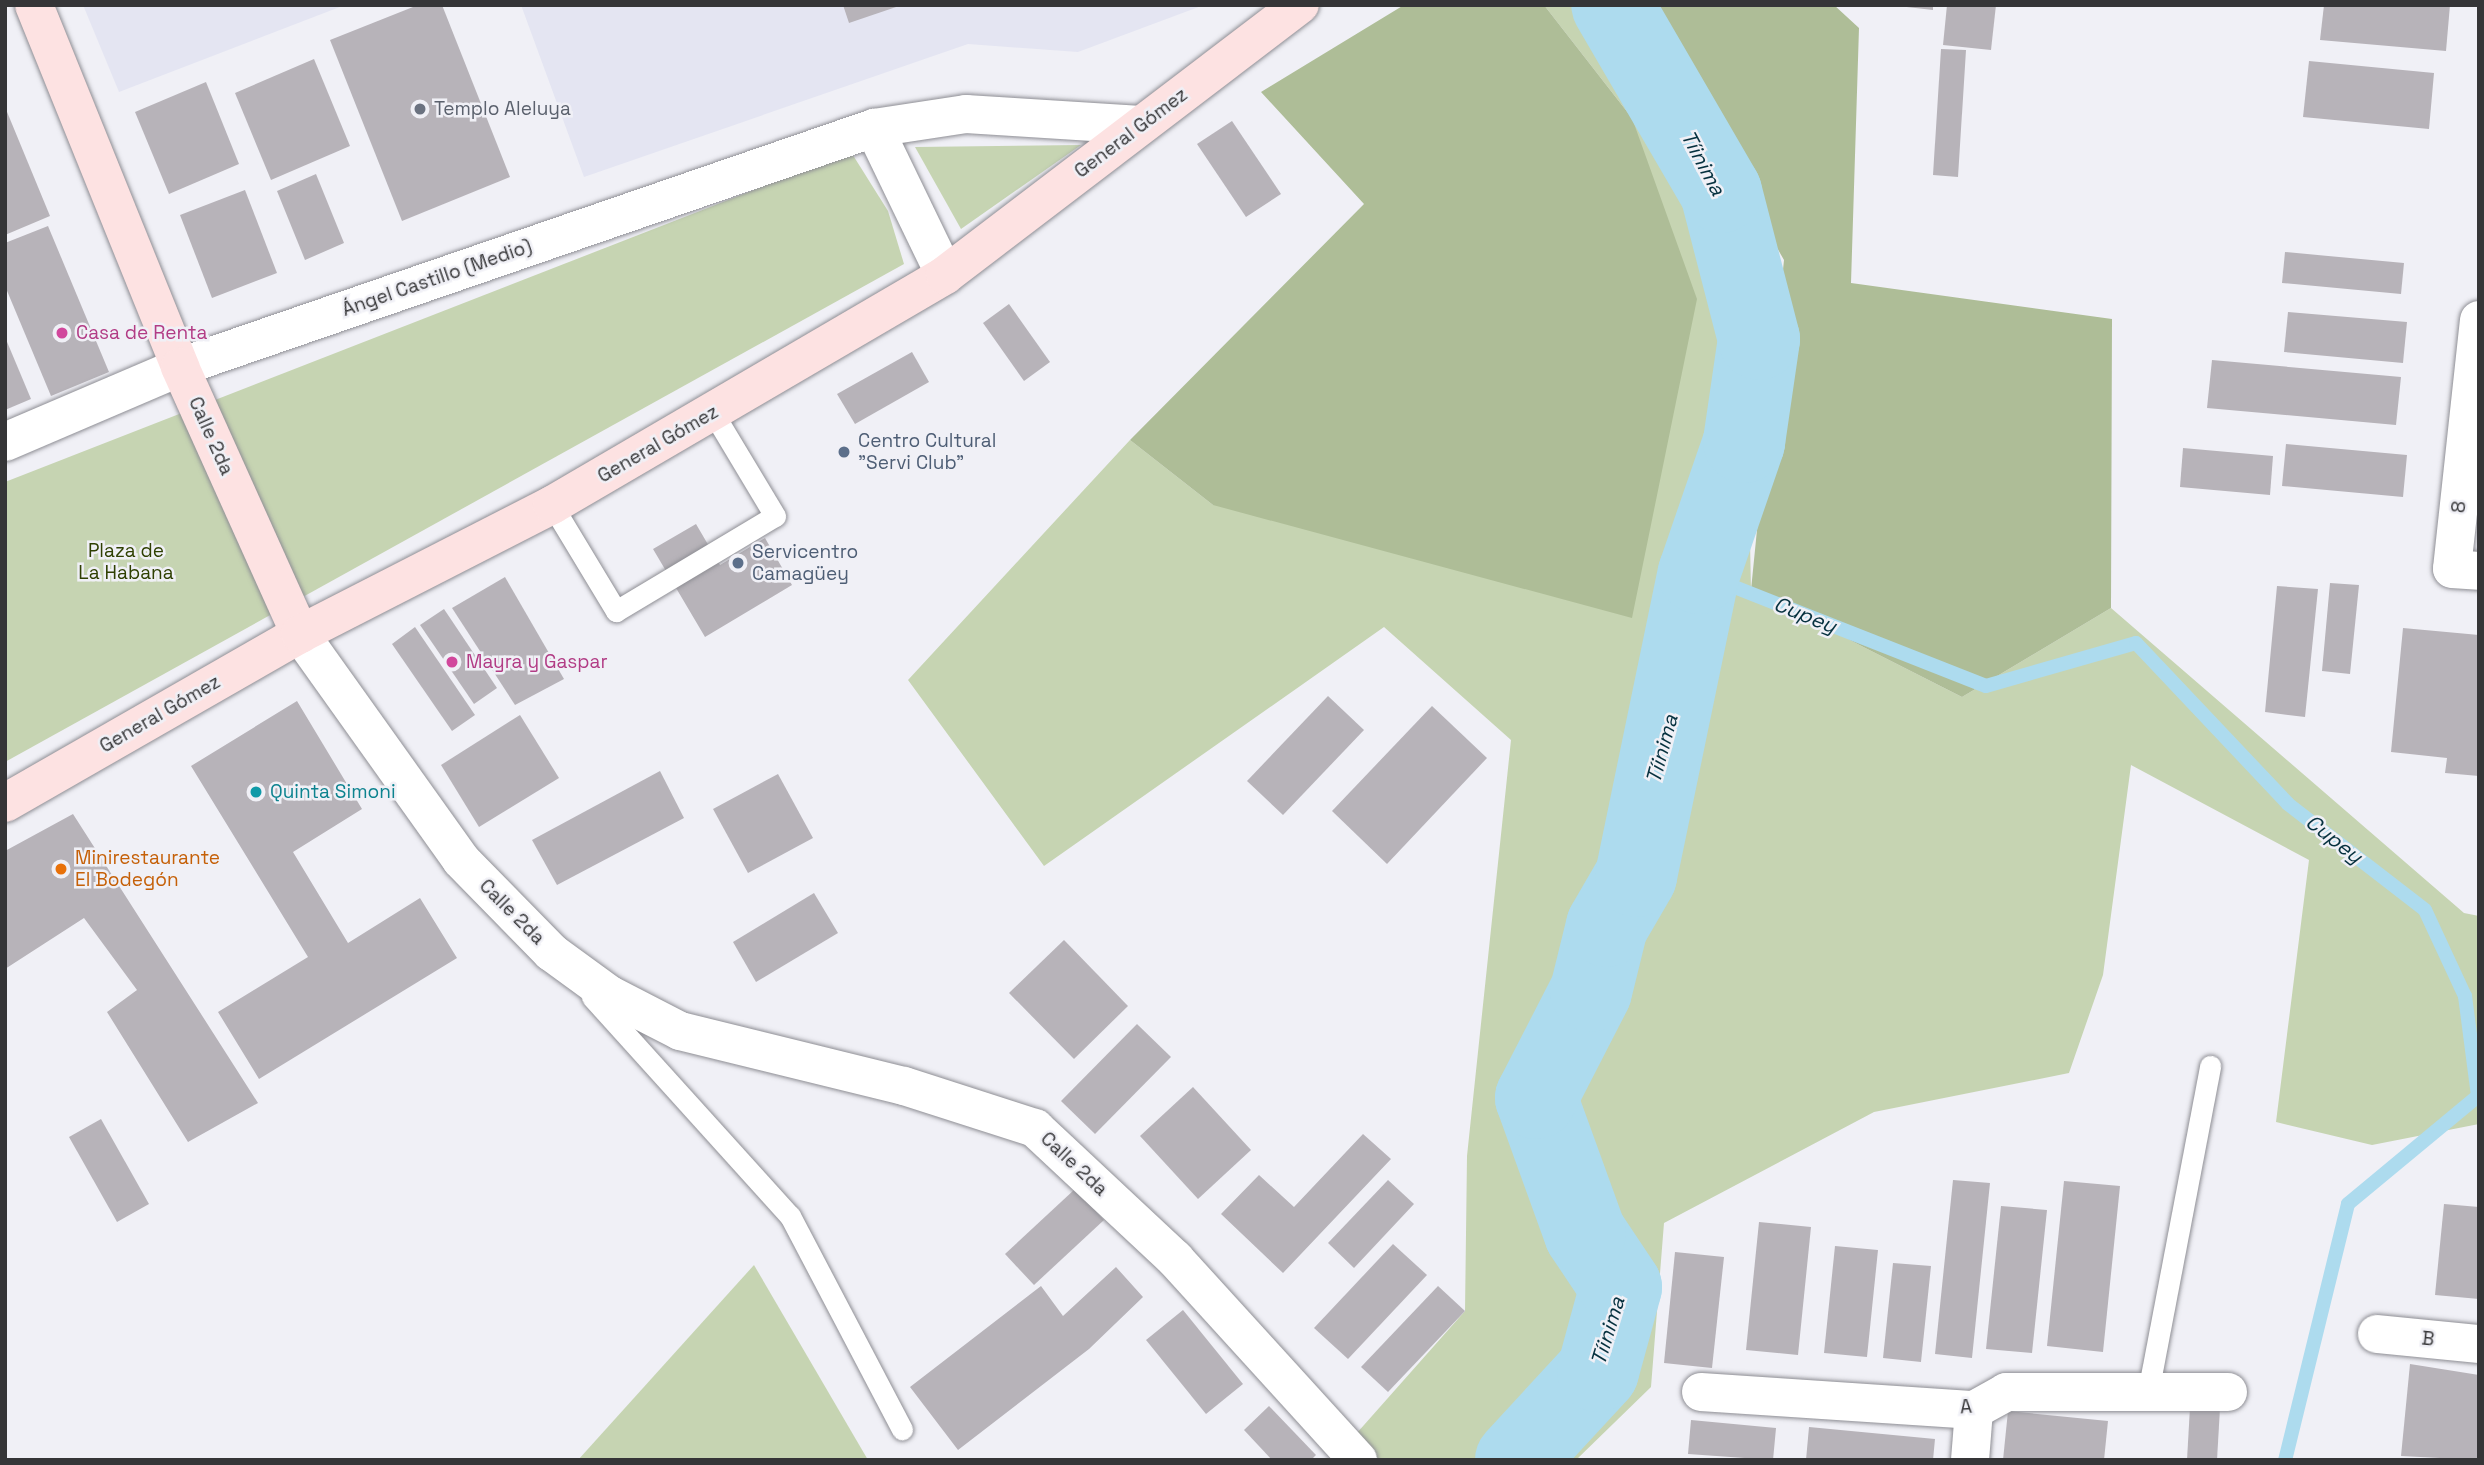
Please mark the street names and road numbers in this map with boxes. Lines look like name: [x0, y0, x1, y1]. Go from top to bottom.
street label: General Gómez: [1070, 83, 1192, 183]
street label: Ángel Castillo (Medio): [339, 235, 535, 321]
street label: Calle 2da: [184, 393, 238, 479]
street label: General Gómez: [594, 400, 722, 488]
street label: 8: [2447, 500, 2471, 514]
street label: General Gómez: [96, 670, 224, 758]
street label: Calle 2da: [475, 875, 549, 949]
street label: Calle 2da: [1036, 1127, 1112, 1201]
street label: B: [2421, 1327, 2435, 1351]
street label: A: [1959, 1395, 1973, 1419]

